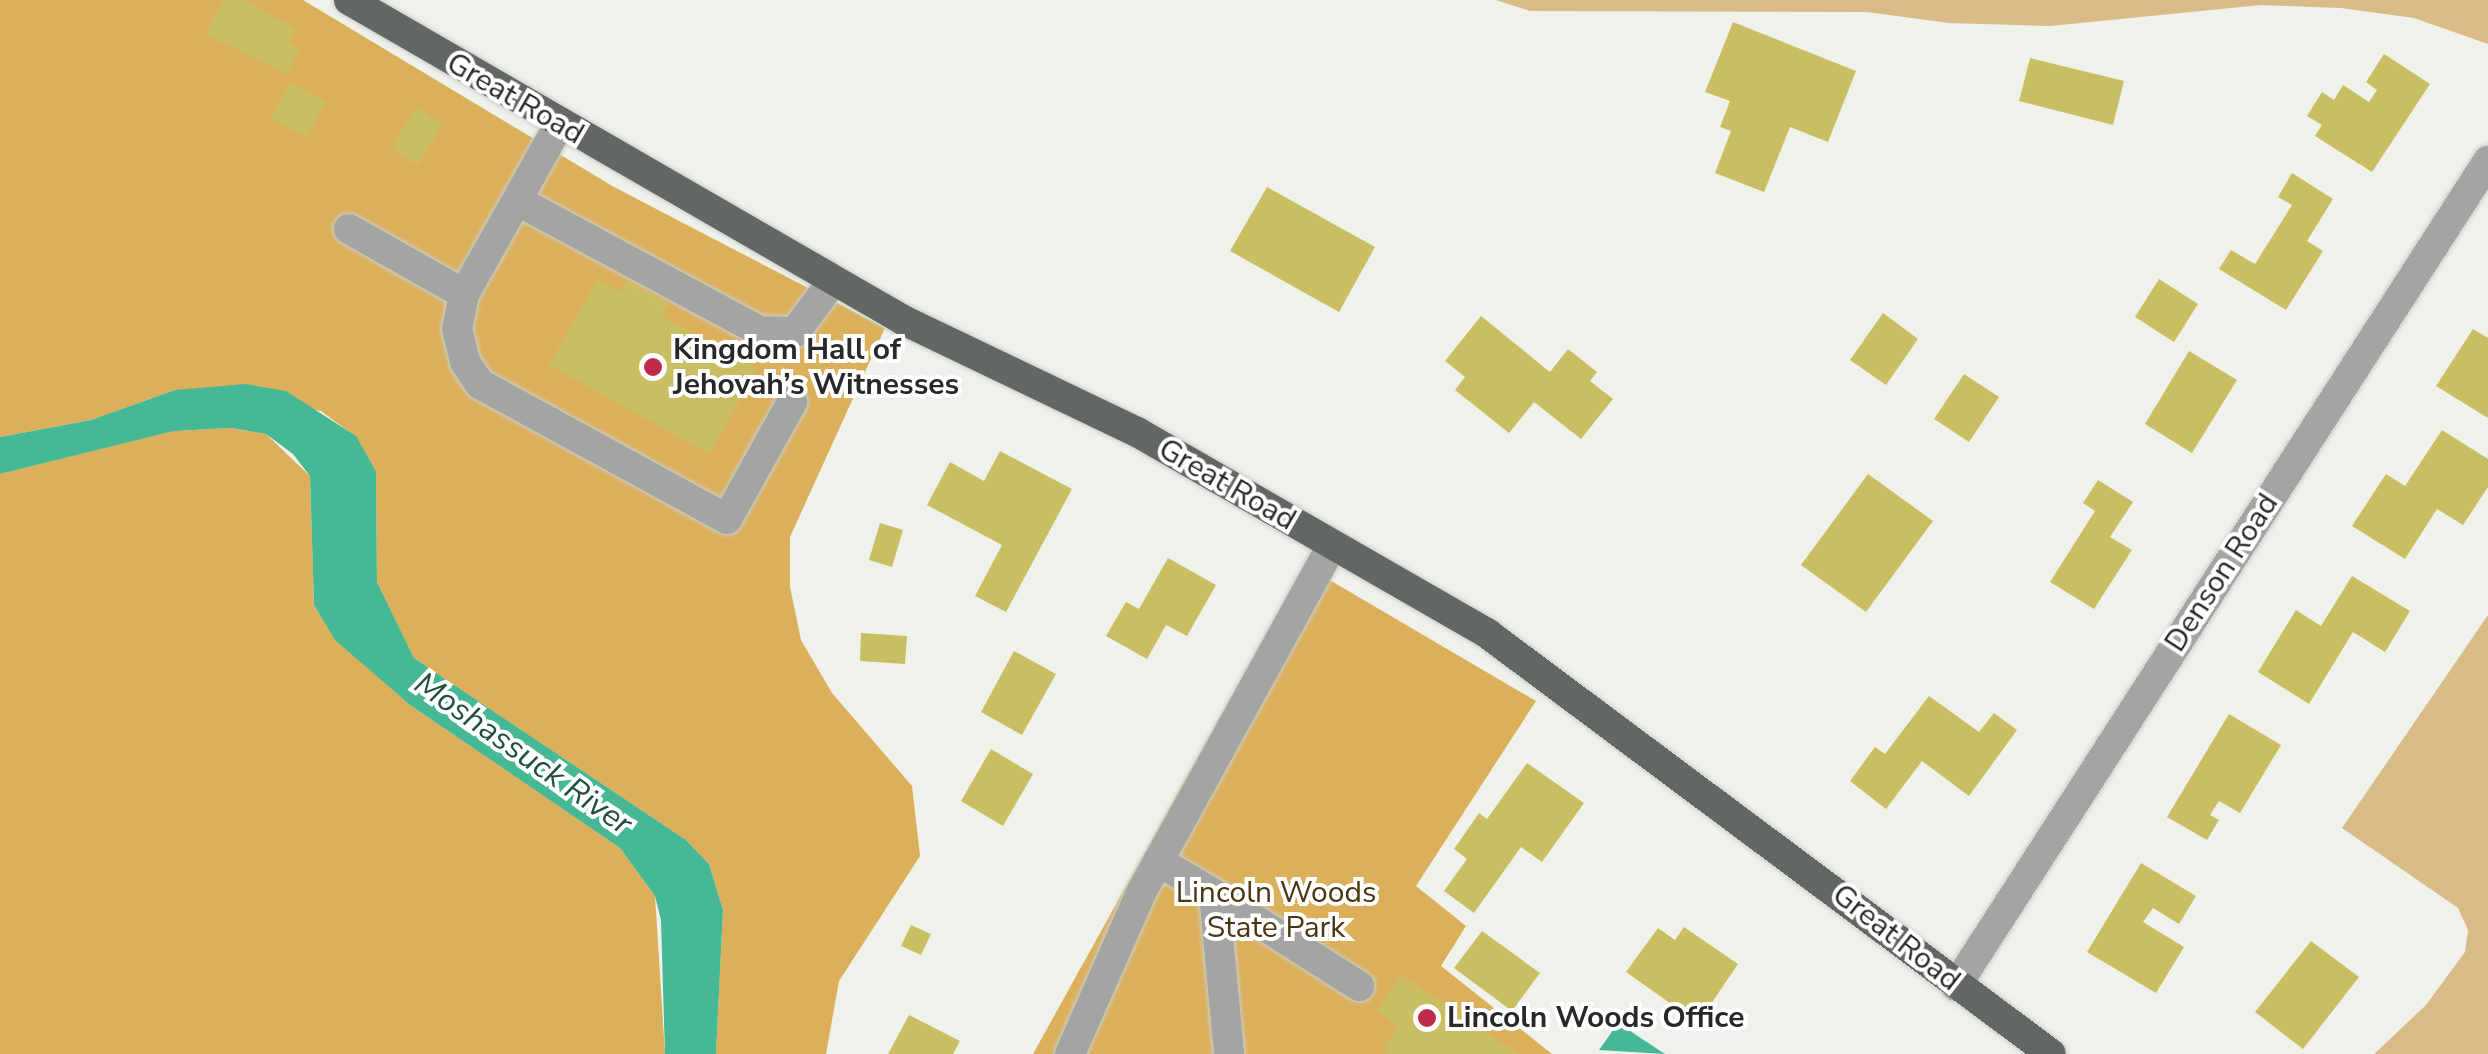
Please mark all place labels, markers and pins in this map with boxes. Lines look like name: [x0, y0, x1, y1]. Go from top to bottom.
place label: Kingdom Hall of Jehovah’s Witnesses: [673, 332, 959, 402]
marker: Kingdom Hall of Jehovah’s Witnesses: [642, 356, 664, 378]
place label: Lincoln Woods Office: [1447, 1000, 1744, 1036]
marker: Lincoln Woods Office: [1416, 1007, 1438, 1029]

